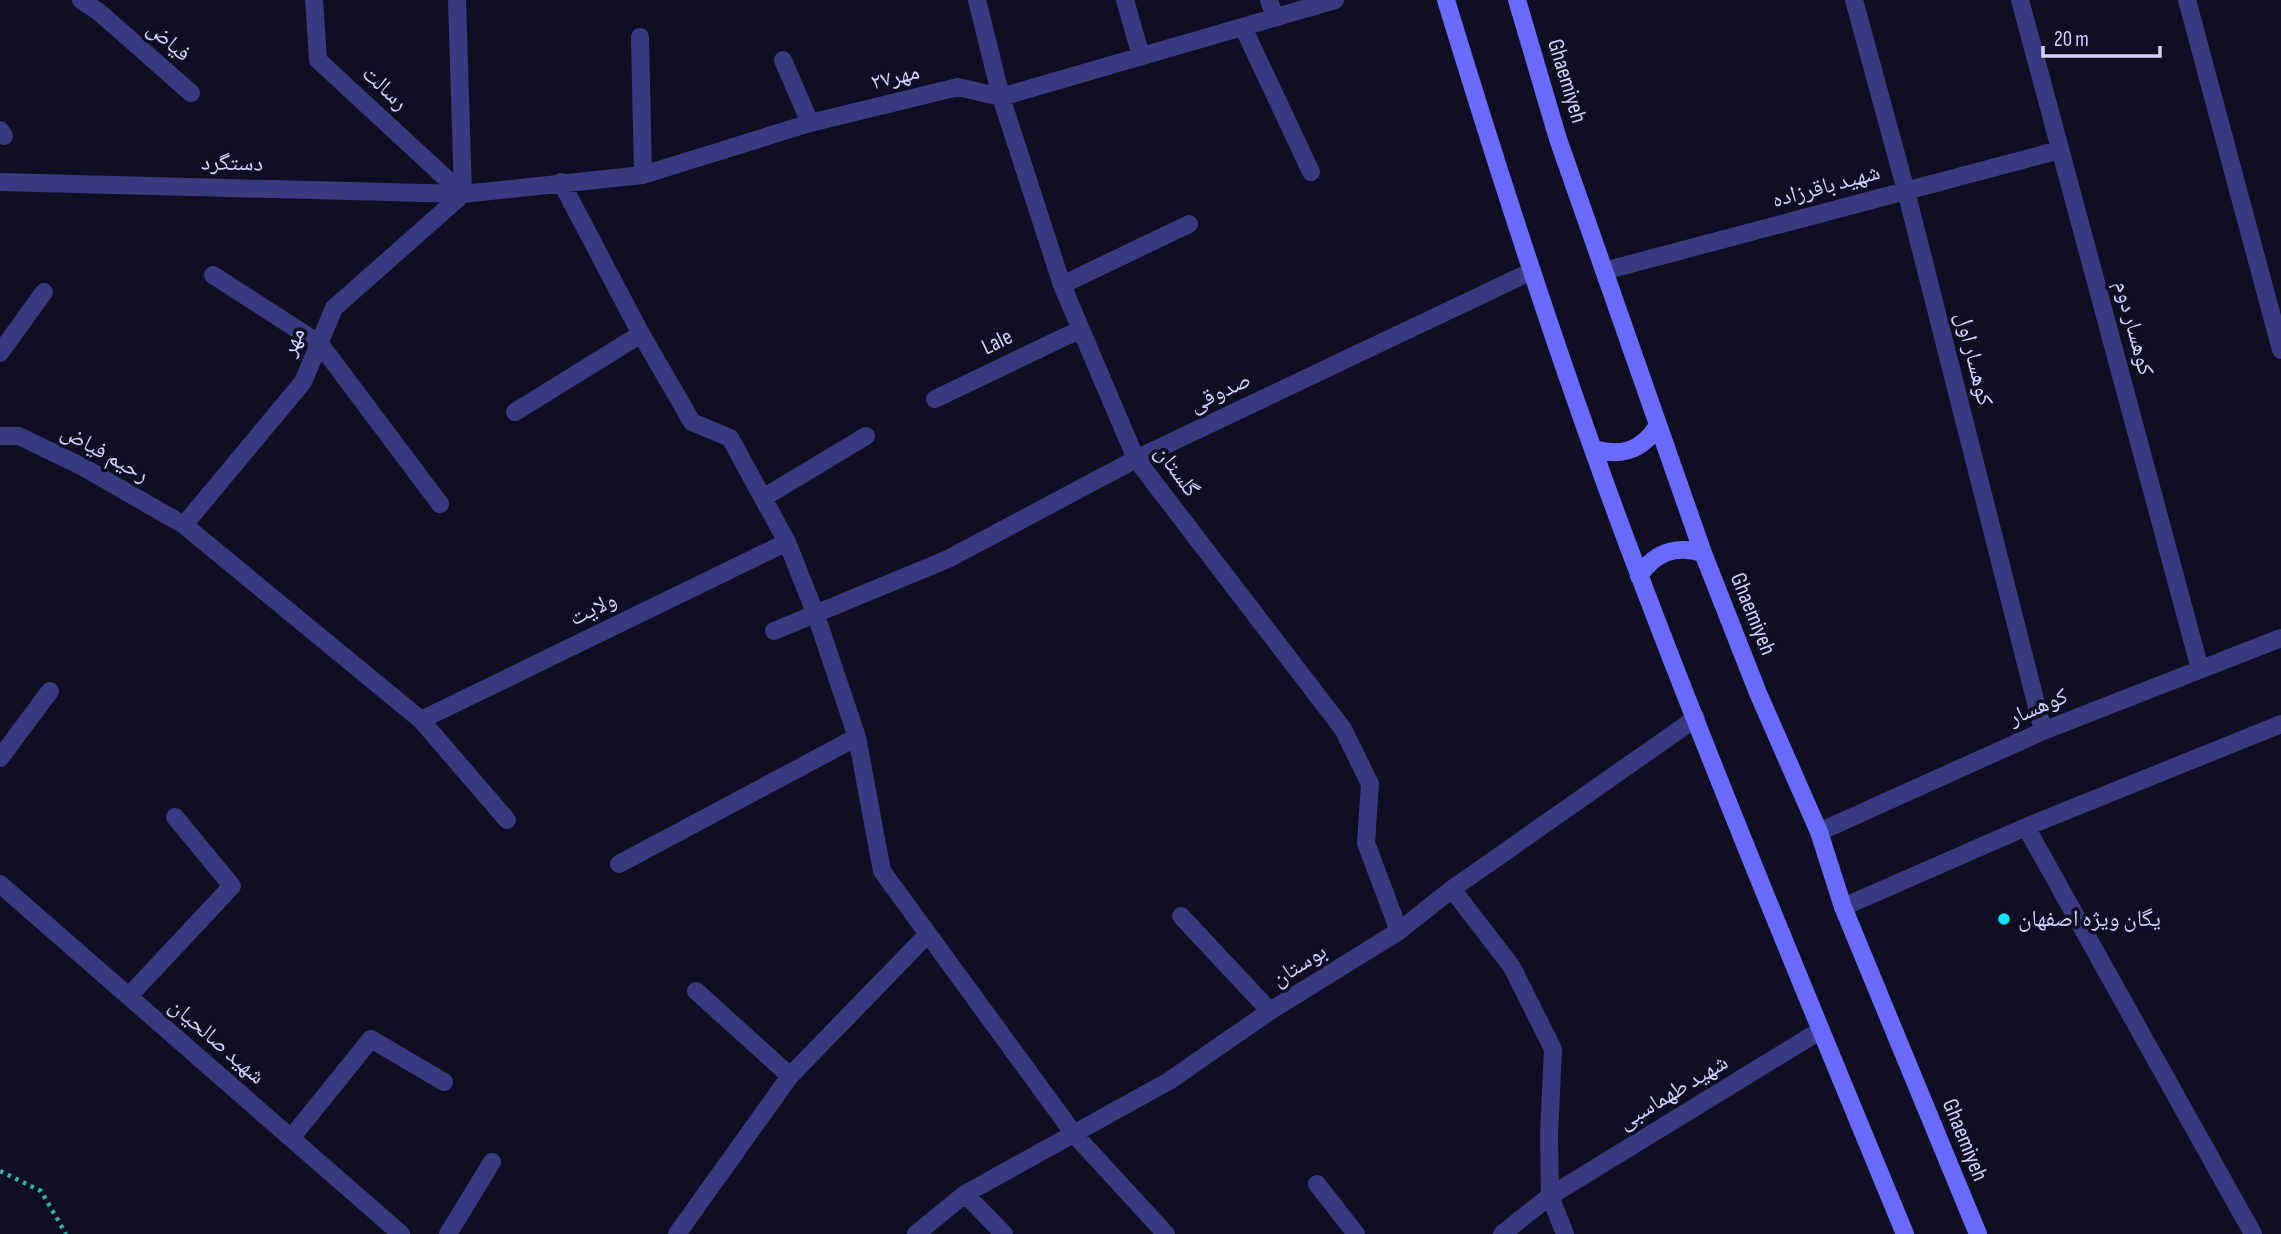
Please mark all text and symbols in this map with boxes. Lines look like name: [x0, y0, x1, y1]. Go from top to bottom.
street label: فیاض: [141, 14, 197, 68]
scale bar: [2043, 14, 2160, 58]
text: 20 m: [2054, 27, 2089, 52]
street label: Ghaemiyeh: [1541, 36, 1593, 126]
street label: مهر۲۷: [868, 57, 922, 97]
street label: رسالت: [356, 60, 414, 116]
street label: دستگرد: [201, 148, 263, 178]
street label: شهید باقرزاده: [1769, 158, 1883, 214]
street label: کوهسار دوم: [2107, 277, 2160, 379]
street label: کوهسار اول: [1949, 309, 1999, 409]
street label: مهر: [274, 323, 311, 362]
street label: Lale: [977, 323, 1017, 361]
street label: صدوقی: [1185, 366, 1255, 418]
street label: رحیم فیاض: [56, 417, 154, 490]
street label: گلستان: [1149, 439, 1206, 503]
street label: Ghaemiyeh: [1724, 569, 1782, 659]
street label: ولایت: [565, 586, 621, 632]
street label: کوهسار: [2003, 682, 2072, 732]
place label: یگان ویژه اصفهان: [2018, 905, 2161, 933]
marker: یگان ویژه اصفهان: [1996, 911, 2012, 927]
street label: بوستان: [1266, 937, 1332, 993]
street label: شهید صالحیان: [163, 992, 271, 1090]
street label: شهید طهماسبی: [1613, 1048, 1733, 1136]
street label: Ghaemiyeh: [1936, 1095, 1994, 1185]

